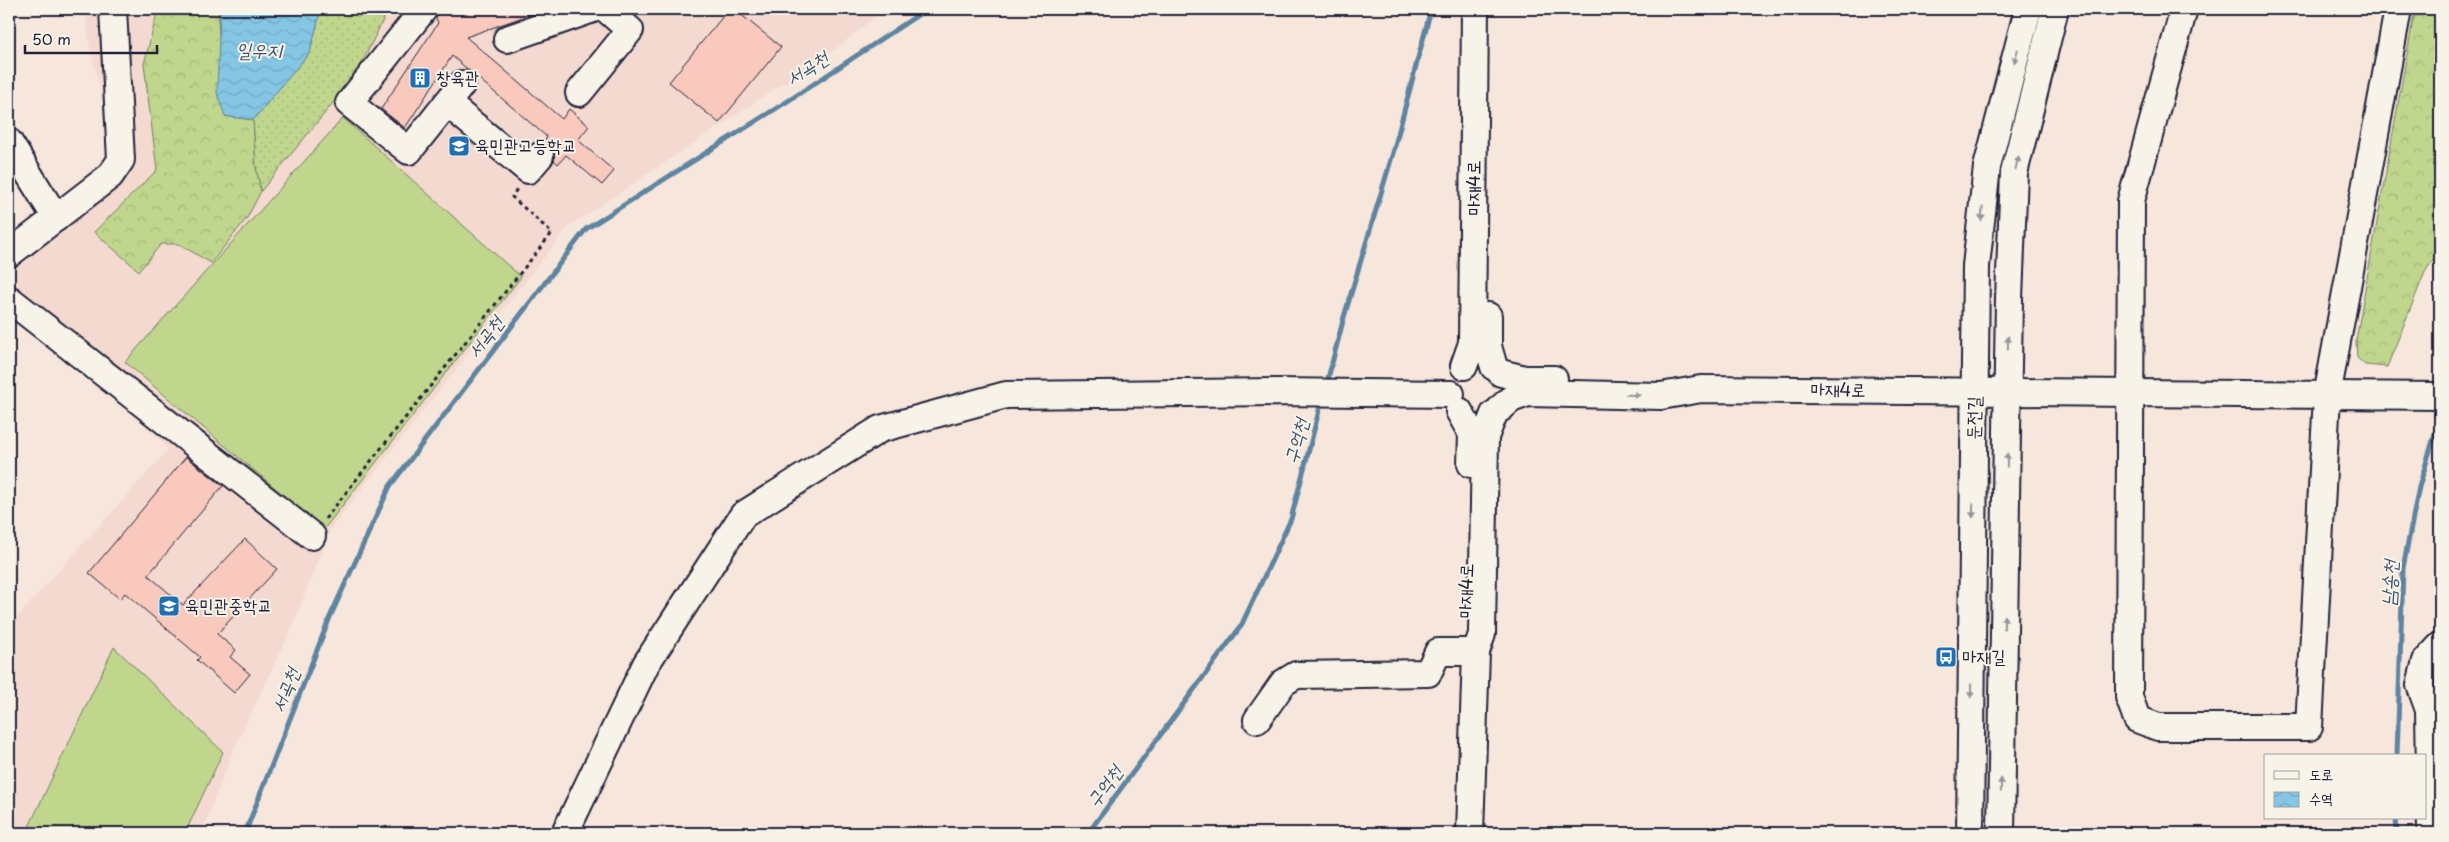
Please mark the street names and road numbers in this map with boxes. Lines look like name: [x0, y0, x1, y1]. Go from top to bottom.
street label: 마재4로: [1459, 160, 1486, 216]
street label: 마재4로: [1810, 375, 1866, 402]
street label: 둔전길: [1959, 395, 1986, 440]
street label: 마재4로: [1450, 563, 1479, 619]

